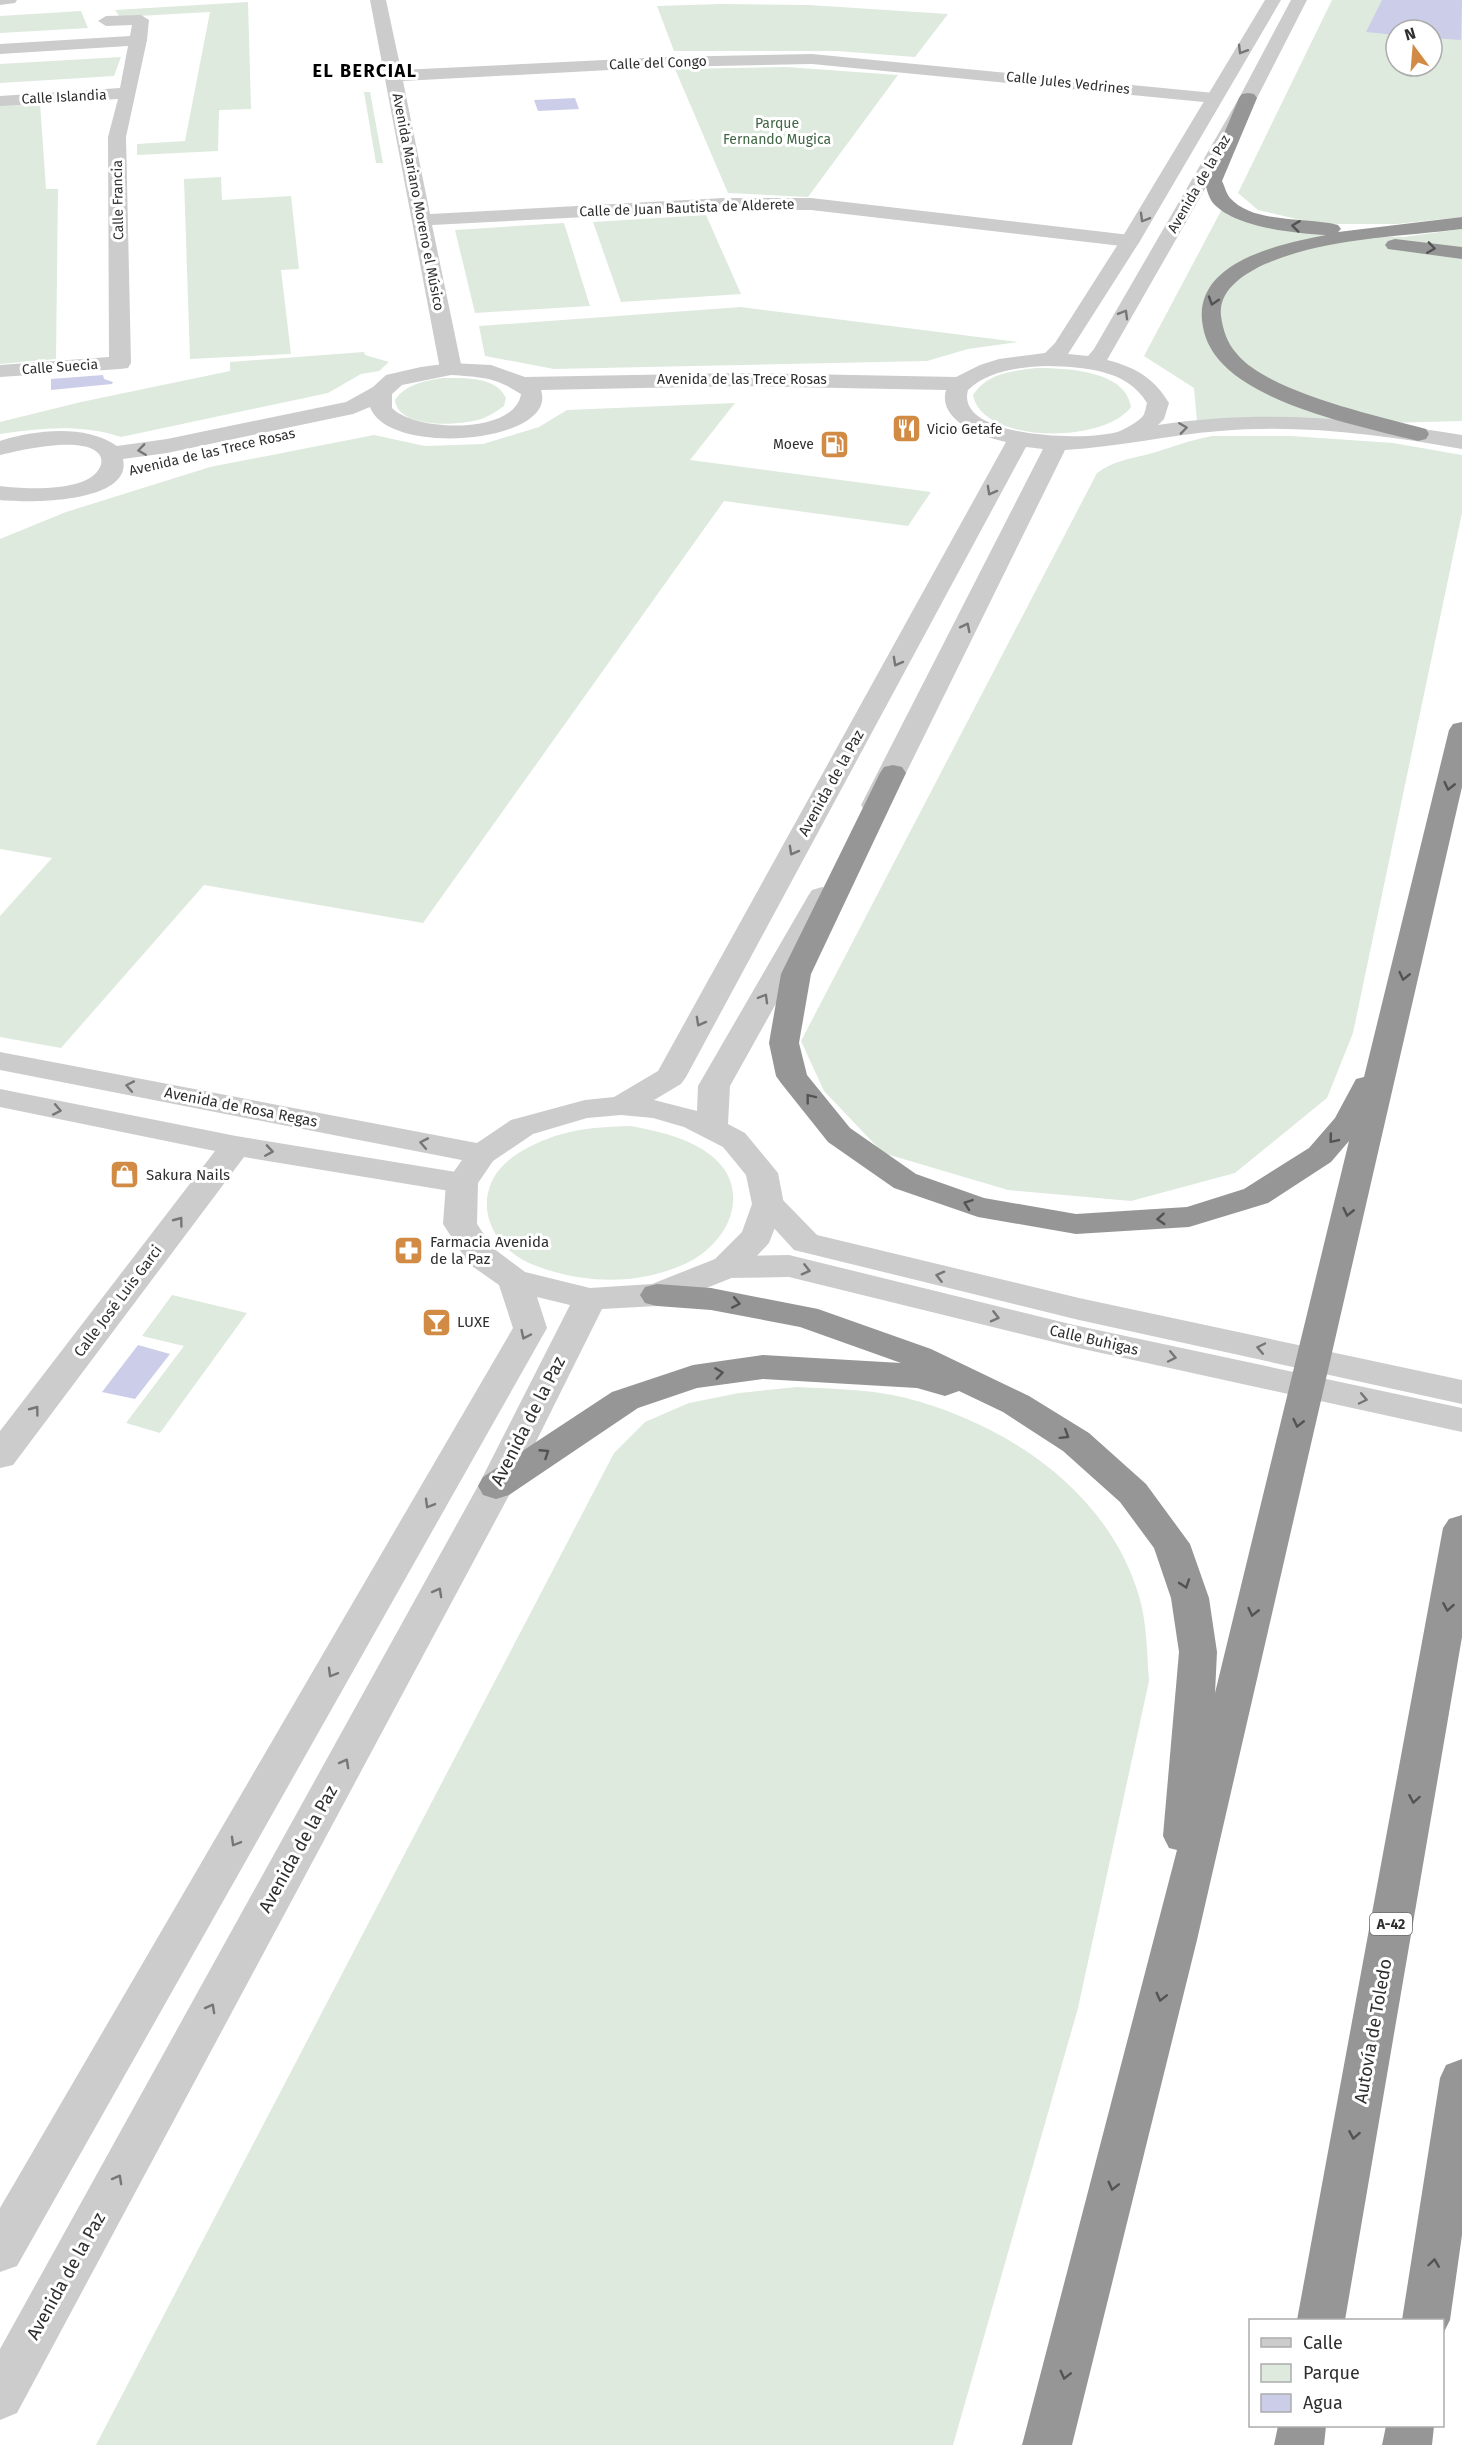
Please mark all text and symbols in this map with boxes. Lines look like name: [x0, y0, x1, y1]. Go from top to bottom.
north arrow: [1384, 18, 1444, 78]
text: N: [1402, 23, 1418, 45]
one-way arrow: [1238, 44, 1250, 54]
street label: Calle del Congo: [609, 53, 707, 73]
district label: EL BERCIAL: [313, 60, 417, 82]
street label: Calle Jules Vedrines: [1005, 68, 1131, 98]
street label: Calle Islandia: [21, 86, 107, 108]
street label: Avenida Mariano Moreno el Músico: [389, 92, 447, 312]
park label: Parque Fernando Mugica: [723, 115, 831, 148]
street label: Avenida de la Paz: [1164, 132, 1234, 236]
street label: Calle Francia: [109, 160, 127, 240]
street label: Calle de Juan Bautista de Alderete: [579, 196, 795, 220]
one-way arrow: [1139, 212, 1151, 222]
one-way arrow: [1291, 221, 1300, 233]
one-way arrow: [1426, 241, 1435, 253]
one-way arrow: [1208, 296, 1220, 306]
one-way arrow: [1117, 310, 1128, 320]
street label: Calle Suecia: [21, 356, 99, 378]
street label: Avenida de las Trece Rosas: [657, 371, 827, 388]
restaurant icon: Vicio Getafe: [890, 413, 922, 445]
place label: Vicio Getafe: [927, 421, 1002, 438]
one-way arrow: [1178, 422, 1187, 435]
street label: Avenida de las Trece Rosas: [127, 425, 297, 479]
fuel station icon: Moeve: [819, 428, 851, 460]
place label: Moeve: [773, 436, 814, 453]
one-way arrow: [137, 443, 146, 455]
one-way arrow: [987, 485, 998, 495]
one-way arrow: [959, 623, 970, 634]
one-way arrow: [893, 656, 904, 666]
street label: Avenida de la Paz: [794, 726, 868, 839]
one-way arrow: [1443, 781, 1456, 791]
one-way arrow: [789, 845, 800, 856]
one-way arrow: [1398, 971, 1411, 981]
one-way arrow: [757, 993, 769, 1004]
one-way arrow: [696, 1016, 707, 1027]
one-way arrow: [125, 1080, 135, 1093]
street label: Avenida de Rosa Regas: [163, 1083, 319, 1131]
one-way arrow: [806, 1094, 817, 1105]
one-way arrow: [52, 1103, 62, 1116]
one-way arrow: [1330, 1132, 1341, 1143]
one-way arrow: [420, 1137, 430, 1150]
one-way arrow: [265, 1145, 274, 1157]
shop icon: Sakura Nails: [109, 1159, 141, 1191]
place label: Sakura Nails: [146, 1166, 230, 1184]
one-way arrow: [964, 1198, 974, 1211]
one-way arrow: [1342, 1207, 1355, 1217]
one-way arrow: [1157, 1212, 1166, 1225]
one-way arrow: [171, 1217, 182, 1228]
place label: Farmacia Avenida de la Paz: [430, 1233, 549, 1268]
pharmacy icon: Farmacia Avenida de la Paz: [393, 1235, 425, 1267]
street label: Calle José Luis Garci: [70, 1242, 166, 1360]
one-way arrow: [801, 1263, 811, 1276]
one-way arrow: [935, 1270, 945, 1283]
one-way arrow: [731, 1297, 740, 1309]
bar icon: LUXE: [420, 1306, 452, 1338]
one-way arrow: [990, 1309, 1000, 1322]
place label: LUXE: [457, 1313, 490, 1331]
street label: Calle Buhigas: [1048, 1321, 1140, 1359]
one-way arrow: [521, 1329, 533, 1340]
one-way arrow: [1256, 1343, 1266, 1356]
one-way arrow: [1167, 1350, 1177, 1363]
street label: Avenida de la Paz: [486, 1353, 570, 1489]
one-way arrow: [715, 1367, 724, 1379]
one-way arrow: [1357, 1391, 1367, 1404]
one-way arrow: [28, 1406, 39, 1417]
one-way arrow: [1292, 1417, 1305, 1427]
one-way arrow: [1059, 1428, 1069, 1440]
one-way arrow: [538, 1450, 549, 1461]
one-way arrow: [425, 1498, 437, 1508]
one-way arrow: [1177, 1578, 1190, 1589]
one-way arrow: [431, 1587, 442, 1598]
one-way arrow: [1442, 1601, 1455, 1611]
one-way arrow: [1248, 1607, 1261, 1617]
one-way arrow: [328, 1667, 339, 1677]
one-way arrow: [338, 1759, 349, 1769]
street label: Avenida de la Paz: [254, 1781, 342, 1916]
one-way arrow: [1408, 1793, 1421, 1803]
one-way arrow: [231, 1836, 242, 1846]
road number: A-42: [1370, 1913, 1412, 1935]
street label: Autovía de Toledo: [1349, 1957, 1397, 2105]
one-way arrow: [1156, 1991, 1169, 2001]
one-way arrow: [204, 2004, 215, 2014]
one-way arrow: [1348, 2130, 1361, 2140]
one-way arrow: [111, 2175, 122, 2185]
one-way arrow: [1108, 2180, 1121, 2190]
street label: Avenida de la Paz: [22, 2208, 110, 2343]
one-way arrow: [1428, 2258, 1440, 2267]
legend: [1249, 2319, 1444, 2427]
text: Calle: [1303, 2332, 1343, 2354]
text: Parque: [1303, 2362, 1360, 2384]
one-way arrow: [1060, 2369, 1073, 2379]
text: Agua: [1303, 2392, 1343, 2414]

